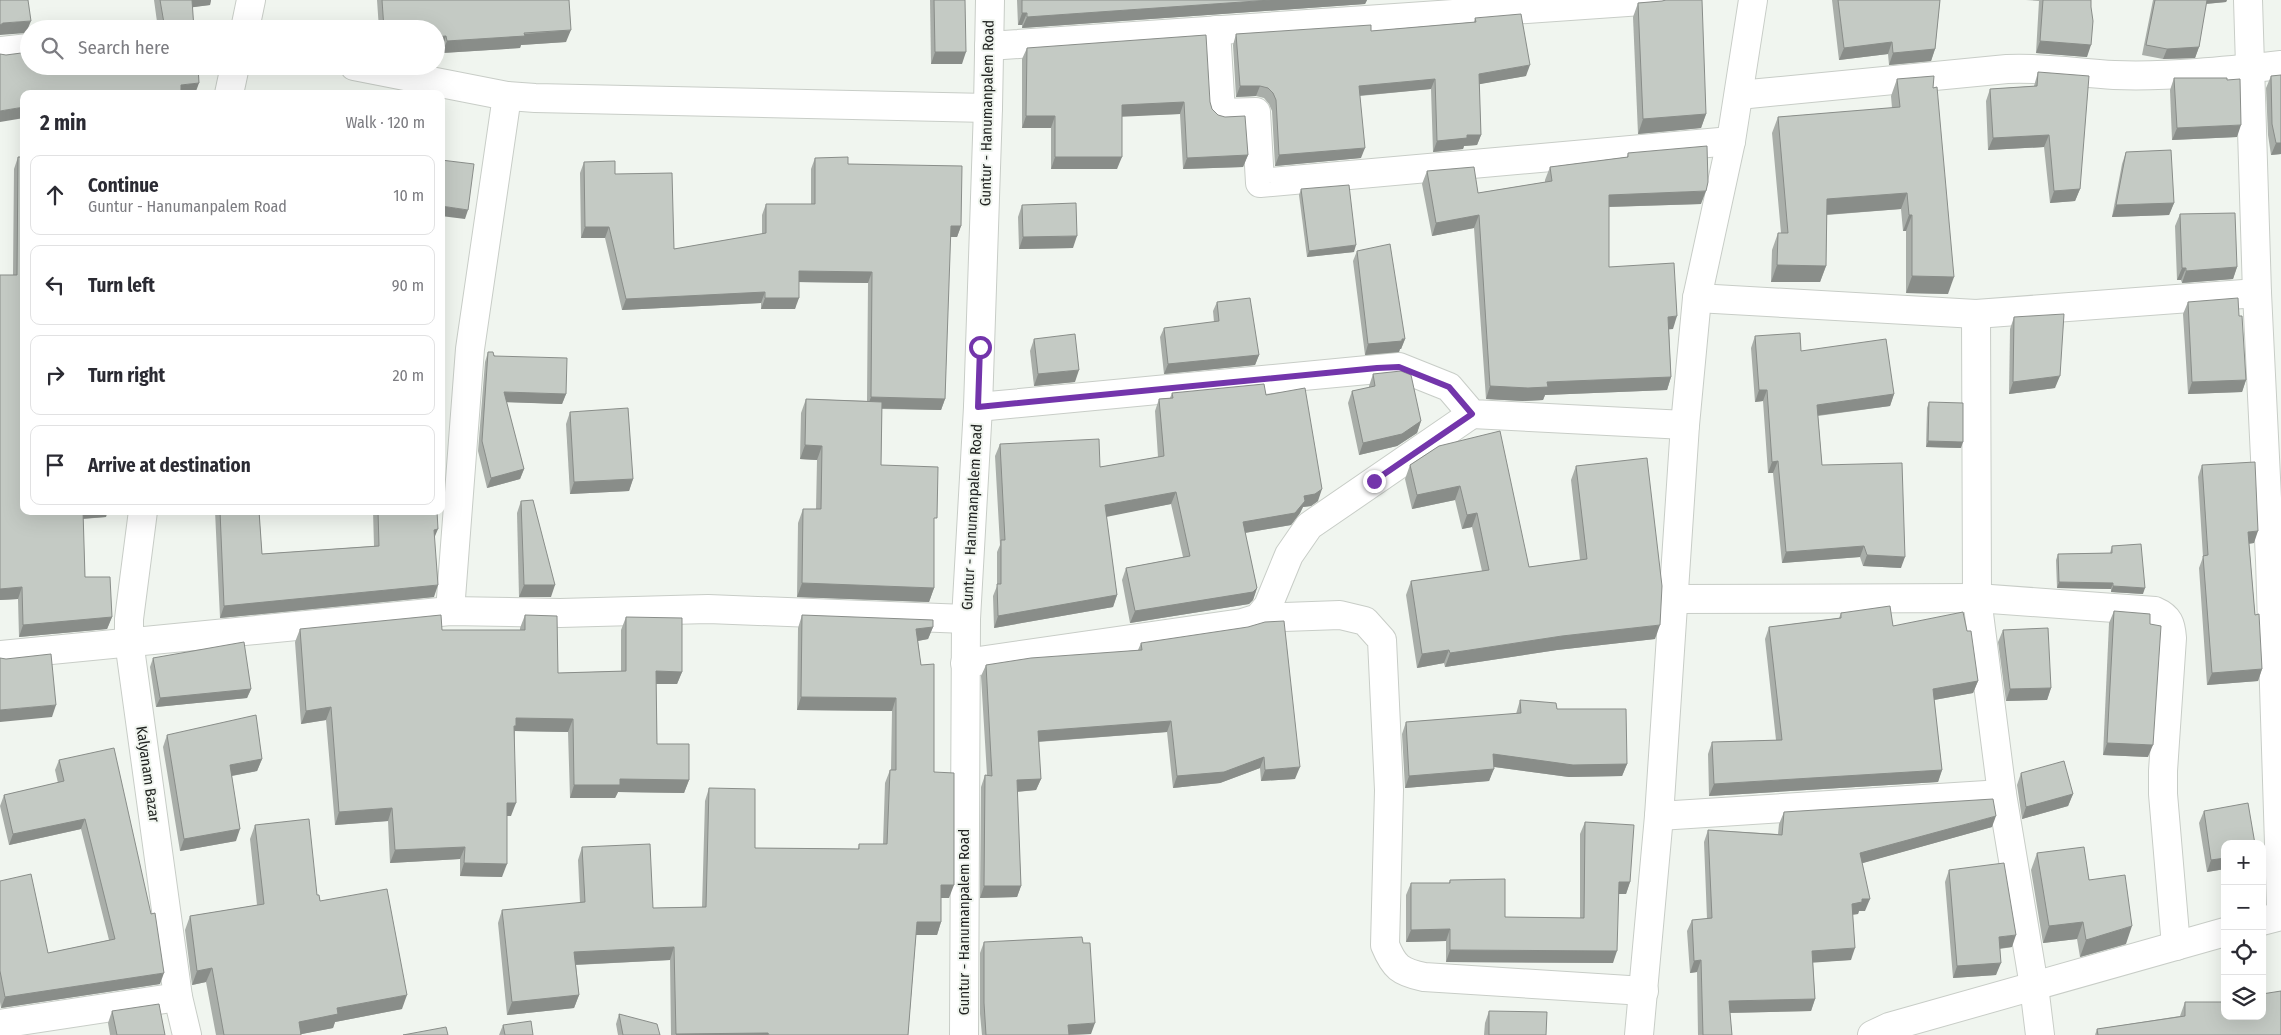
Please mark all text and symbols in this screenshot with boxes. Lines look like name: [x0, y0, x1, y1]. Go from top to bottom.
search box: [20, 20, 445, 75]
street label: Guntur - Hanumanpalem Road: [976, 20, 998, 206]
icon: search: [38, 34, 66, 62]
text: Search here: [78, 36, 170, 59]
text: 2 min: [40, 110, 87, 136]
text: Walk · 120 m: [346, 113, 425, 132]
text: Continue: [88, 174, 159, 197]
icon: ahead: [41, 181, 69, 209]
text: 10 m: [393, 186, 424, 205]
text: Guntur - Hanumanpalem Road: [88, 197, 287, 216]
icon: left: [41, 271, 69, 299]
text: Turn left: [88, 274, 155, 297]
text: 90 m: [392, 276, 424, 295]
route start: [969, 336, 992, 359]
icon: right: [41, 361, 69, 389]
text: Turn right: [88, 364, 165, 387]
text: 20 m: [393, 366, 424, 385]
street label: Guntur - Hanumanpalem Road: [958, 423, 986, 611]
icon: arrive: [41, 451, 69, 479]
text: Arrive at destination: [88, 454, 251, 477]
route end: [1363, 470, 1386, 493]
street label: Kalyanam Bazar: [132, 725, 164, 824]
street label: Guntur - Hanumanpalem Road: [955, 829, 973, 1015]
map controls: [2221, 840, 2266, 1020]
button: +: [2221, 840, 2266, 885]
button: −: [2221, 885, 2266, 930]
button: locate: [2221, 930, 2266, 975]
button: layers: [2221, 975, 2266, 1020]

